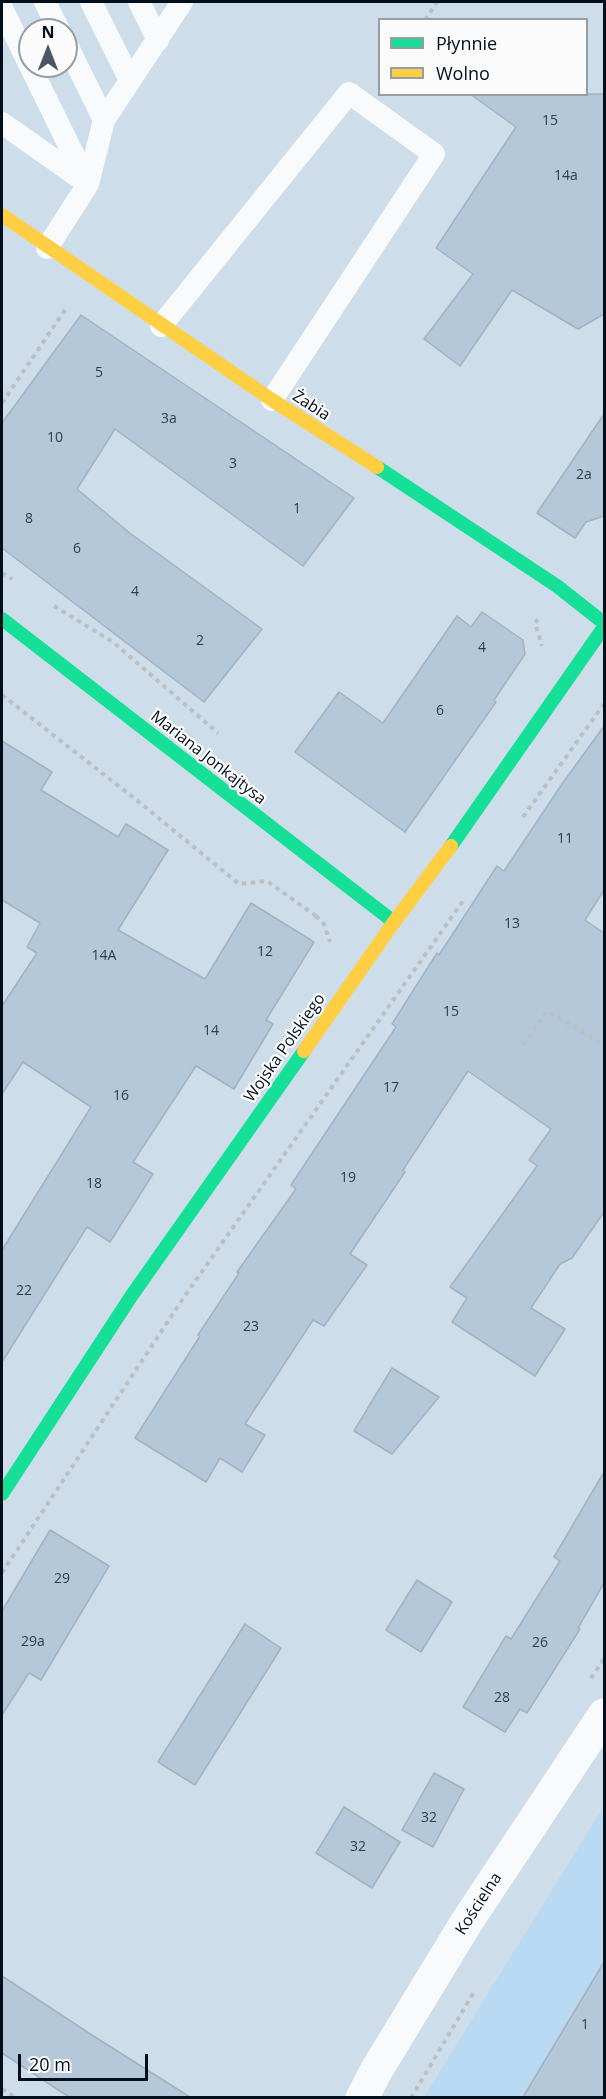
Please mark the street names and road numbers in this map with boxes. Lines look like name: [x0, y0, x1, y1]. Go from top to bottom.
street label: Żabia: [289, 387, 333, 425]
street label: Mariana Jonkajtysa: [147, 707, 269, 809]
street label: Wojska Polskiego: [240, 990, 330, 1106]
street label: Kościelna: [452, 1869, 506, 1939]

